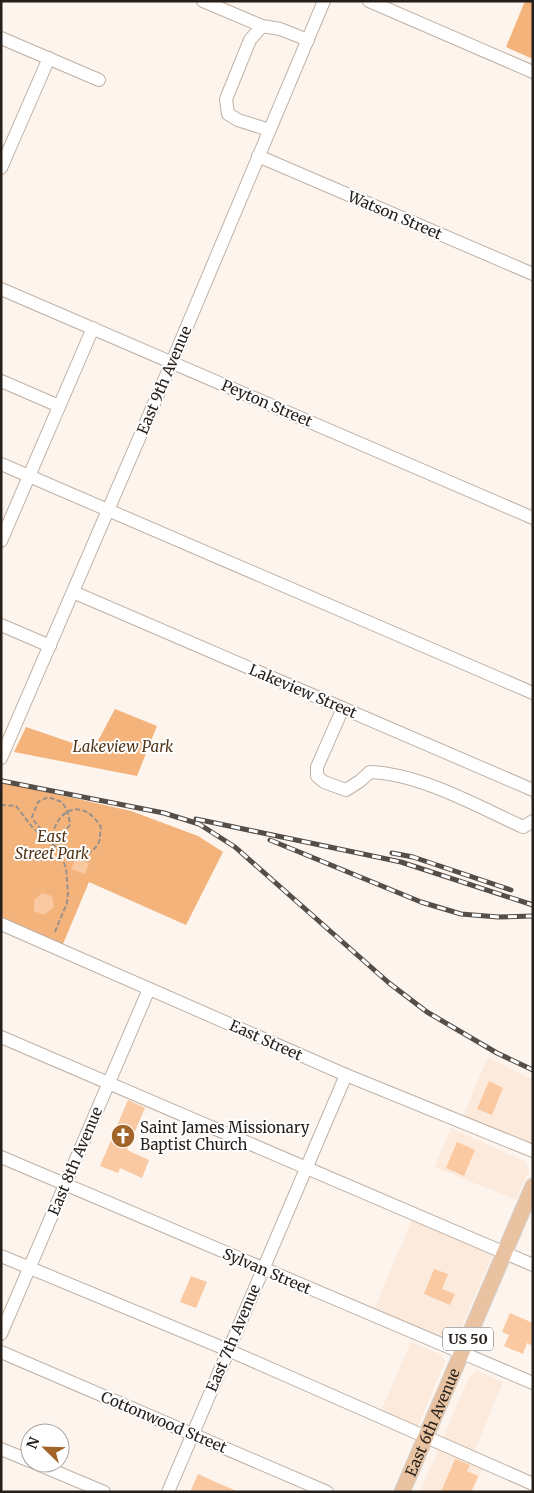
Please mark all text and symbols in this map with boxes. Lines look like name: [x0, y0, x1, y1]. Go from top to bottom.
street label: Watson Street: [344, 186, 445, 243]
street label: East 9th Avenue: [133, 323, 195, 437]
street label: Peyton Street: [219, 375, 315, 431]
street label: Lakeview Street: [246, 660, 360, 722]
park label: Lakeview Park: [73, 737, 174, 756]
park label: East Street Park: [15, 827, 90, 863]
street label: East Street: [227, 1015, 306, 1065]
street label: East 8th Avenue: [44, 1104, 106, 1218]
place label: Saint James Missionary Baptist Church: [140, 1118, 310, 1154]
church icon: Saint James Missionary Baptist Church: [110, 1123, 136, 1149]
street label: Sylvan Street: [220, 1244, 314, 1298]
street label: East 7th Avenue: [202, 1281, 264, 1395]
road number: US 50: [443, 1328, 493, 1350]
street label: East 6th Avenue: [400, 1365, 463, 1479]
street label: Cottonwood Street: [98, 1387, 230, 1457]
north arrow: [20, 1423, 70, 1473]
text: N: [23, 1434, 43, 1452]

